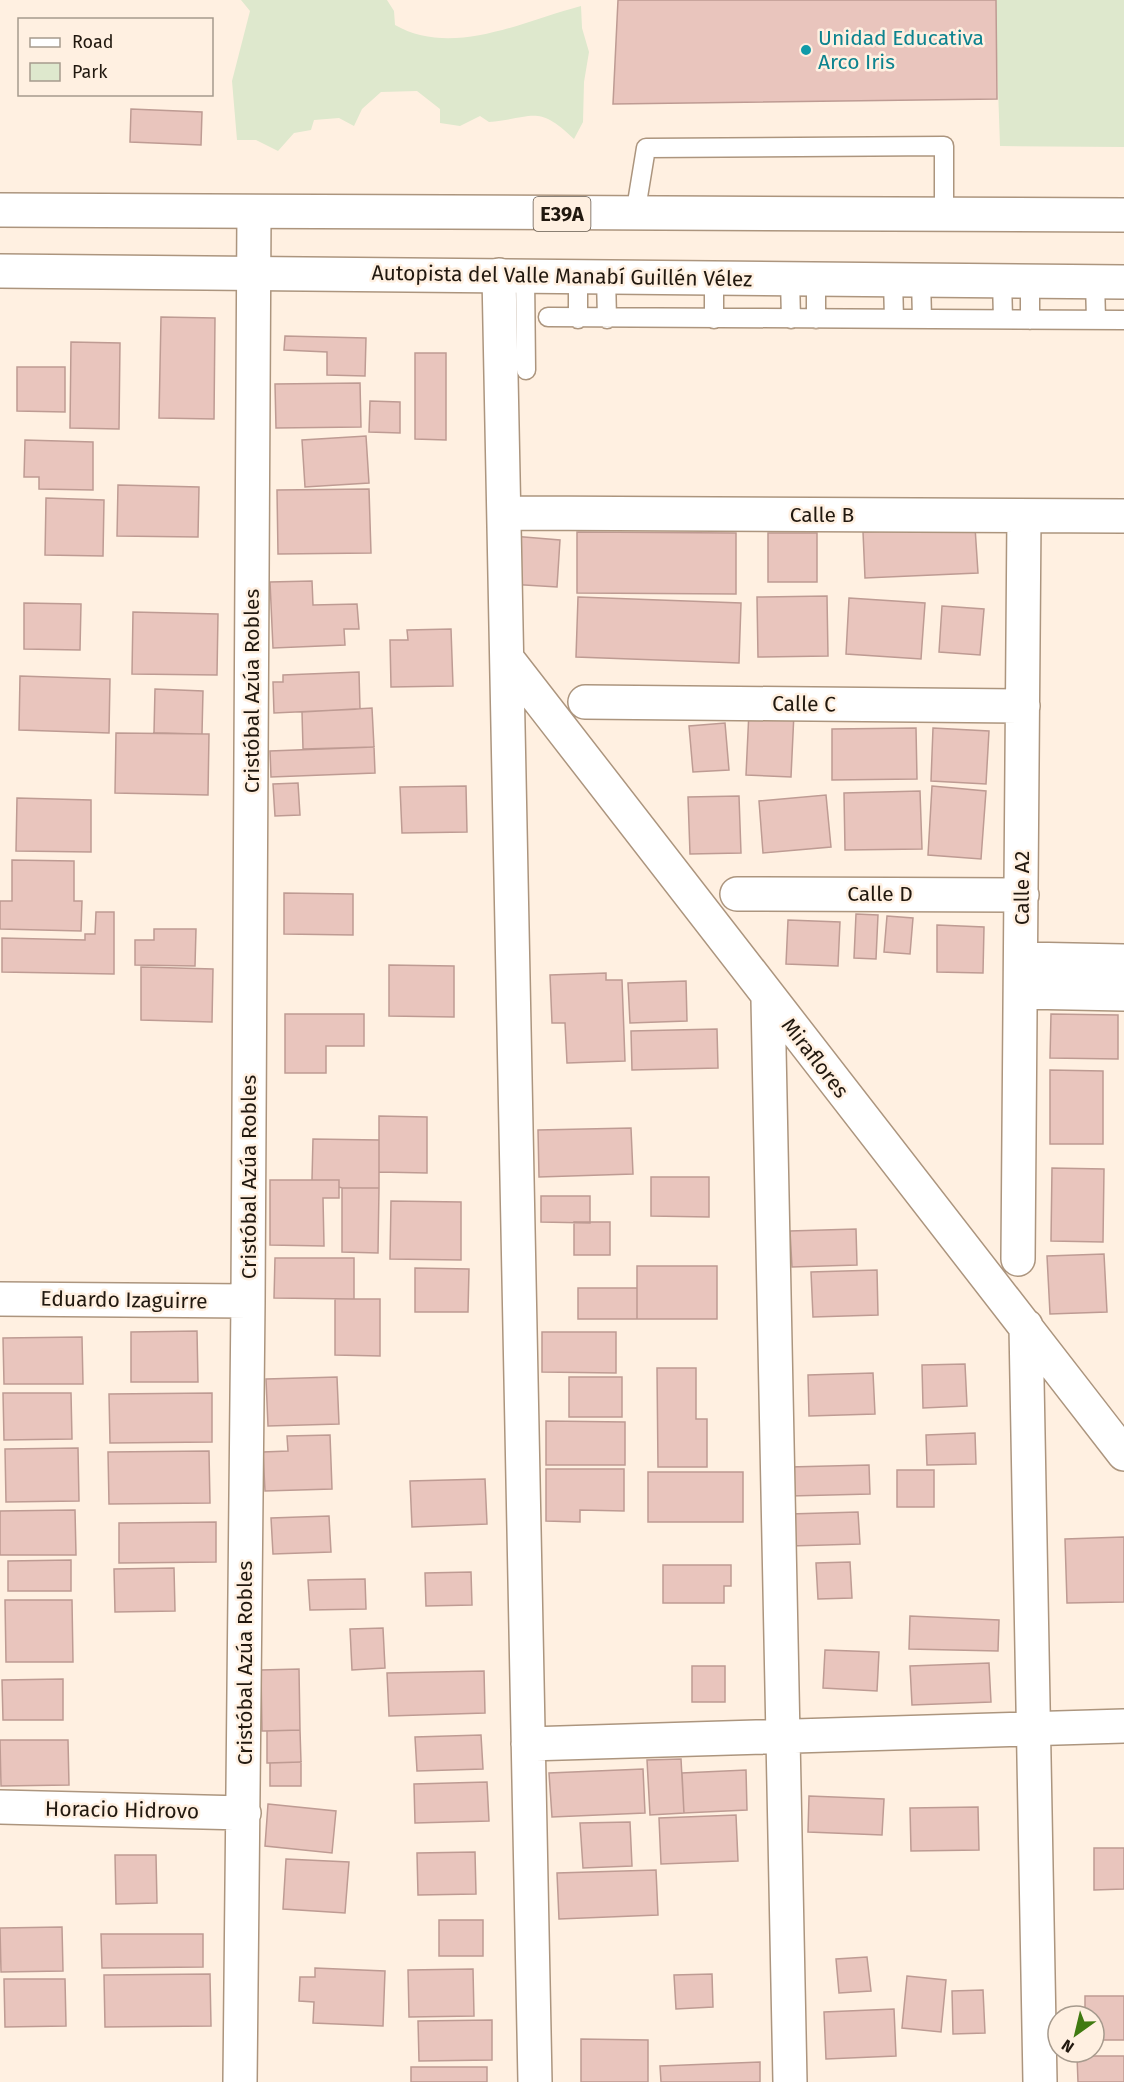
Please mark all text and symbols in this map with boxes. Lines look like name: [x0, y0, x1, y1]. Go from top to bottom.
legend: [18, 18, 213, 96]
place label: Unidad Educativa Arco Iris: [818, 25, 984, 75]
text: Road: [72, 31, 114, 53]
marker: Unidad Educativa Arco Iris: [799, 43, 813, 57]
text: Park: [72, 61, 108, 83]
road number: E39A: [534, 197, 590, 231]
street label: Autopista del Valle Manabí Guillén Vélez: [371, 260, 753, 292]
street label: Calle B: [790, 502, 854, 528]
street label: Cristóbal Azúa Robles: [239, 588, 265, 793]
street label: Calle C: [772, 690, 836, 718]
street label: Calle A2: [1009, 851, 1035, 925]
street label: Calle D: [847, 881, 913, 907]
street label: Miraflores: [776, 1013, 854, 1103]
street label: Cristóbal Azúa Robles: [236, 1074, 262, 1279]
street label: Eduardo Izaguirre: [40, 1286, 208, 1314]
street label: Cristóbal Azúa Robles: [232, 1560, 258, 1765]
street label: Horacio Hidrovo: [45, 1796, 199, 1824]
north arrow: [1046, 2004, 1106, 2064]
text: N: [1058, 2035, 1078, 2057]

